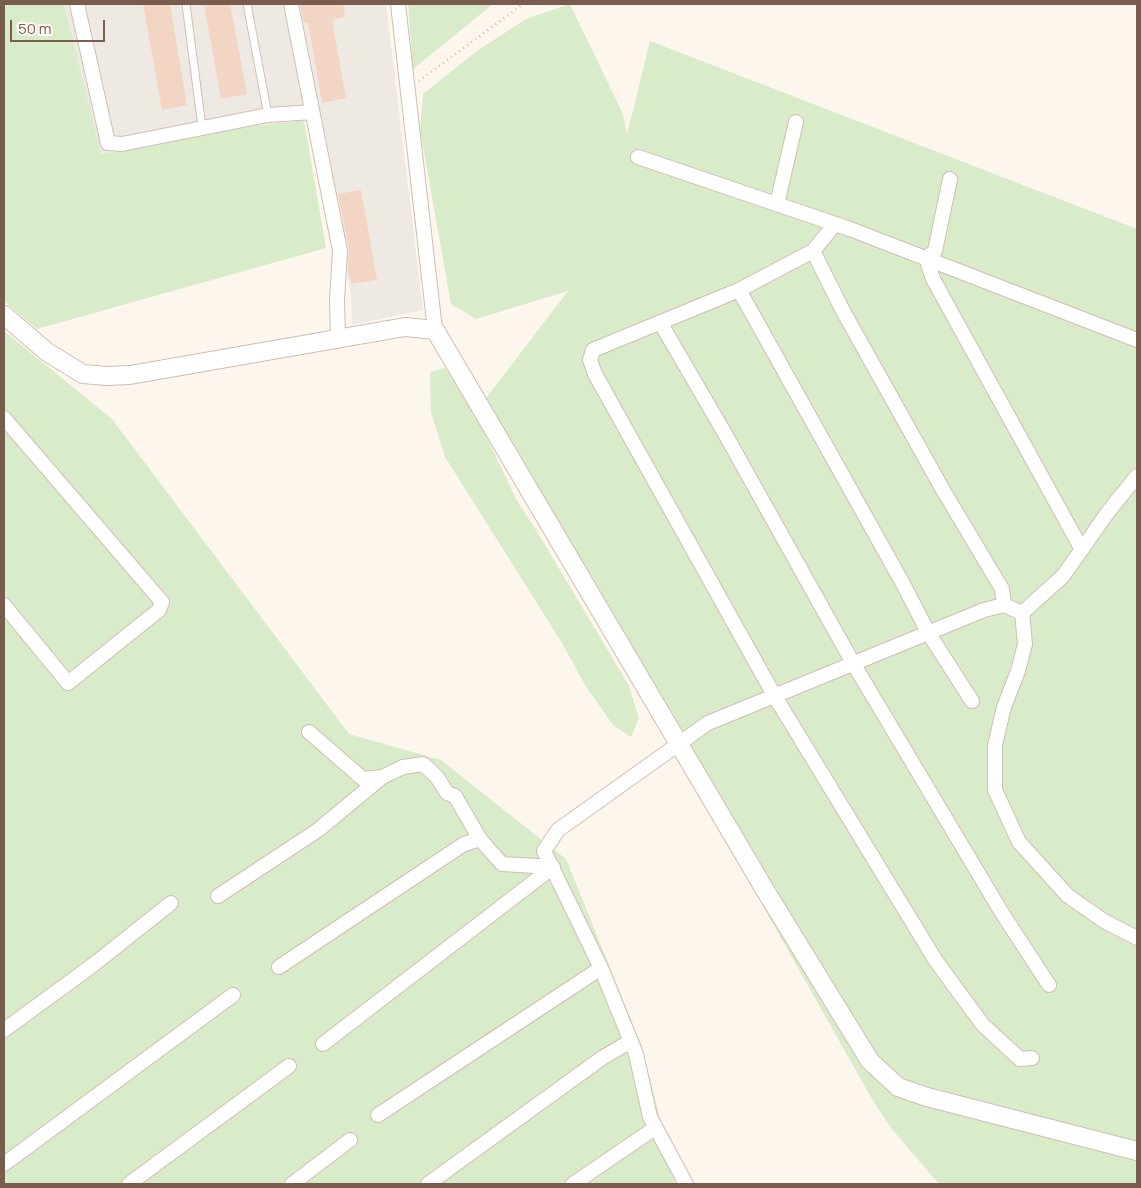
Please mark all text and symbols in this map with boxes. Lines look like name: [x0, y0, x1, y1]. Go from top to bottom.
scale bar: [12, 10, 108, 42]
text: 50 m: [18, 18, 52, 39]

